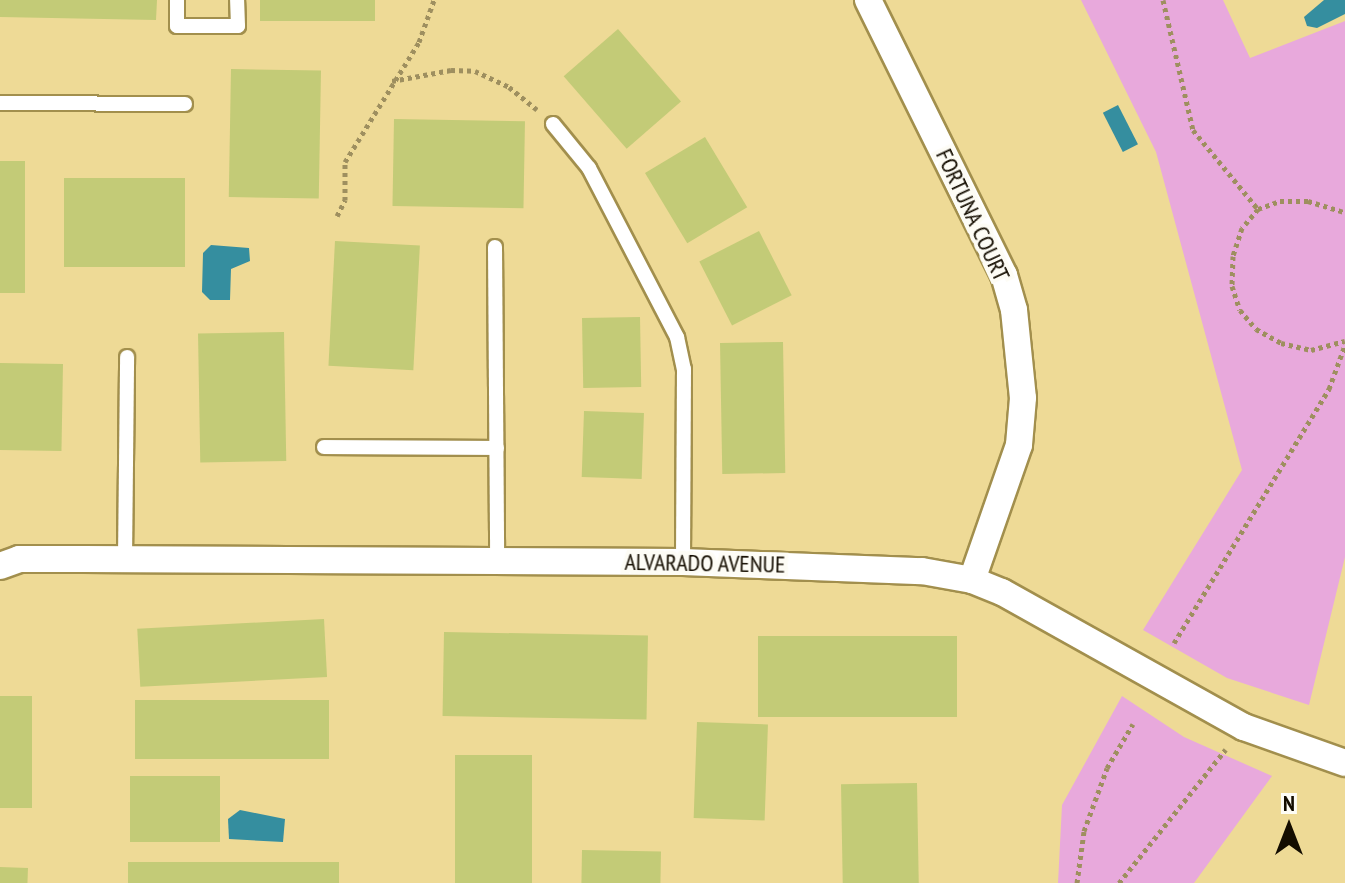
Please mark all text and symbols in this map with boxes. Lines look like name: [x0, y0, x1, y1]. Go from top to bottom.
street label: FORTUNA COURT: [930, 144, 1016, 286]
street label: ALVARADO AVENUE: [624, 547, 786, 579]
north arrow: [1249, 787, 1329, 867]
text: N: [1283, 789, 1295, 817]

